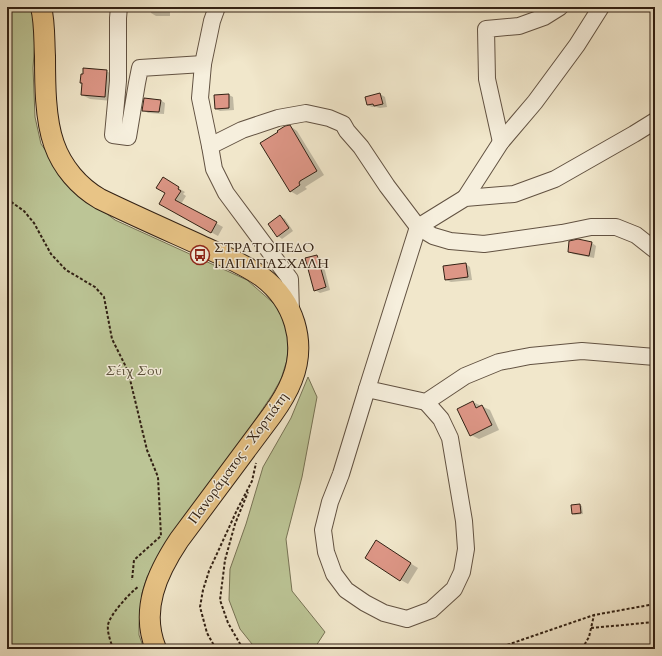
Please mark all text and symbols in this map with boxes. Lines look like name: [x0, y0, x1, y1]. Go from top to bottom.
place label: ΣΤΡΑΤΟΠΕΔΟ ΠΑΠΑΠΑΣΧΑΛΗ: [214, 238, 329, 273]
bus stop icon: ΣΤΡΑΤΟΠΕΔΟ ΠΑΠΑΠΑΣΧΑΛΗ: [189, 244, 211, 266]
park label: Σέιχ Σου: [106, 361, 162, 380]
street label: Πανοράματος - Χορτιάτη: [184, 388, 292, 528]

